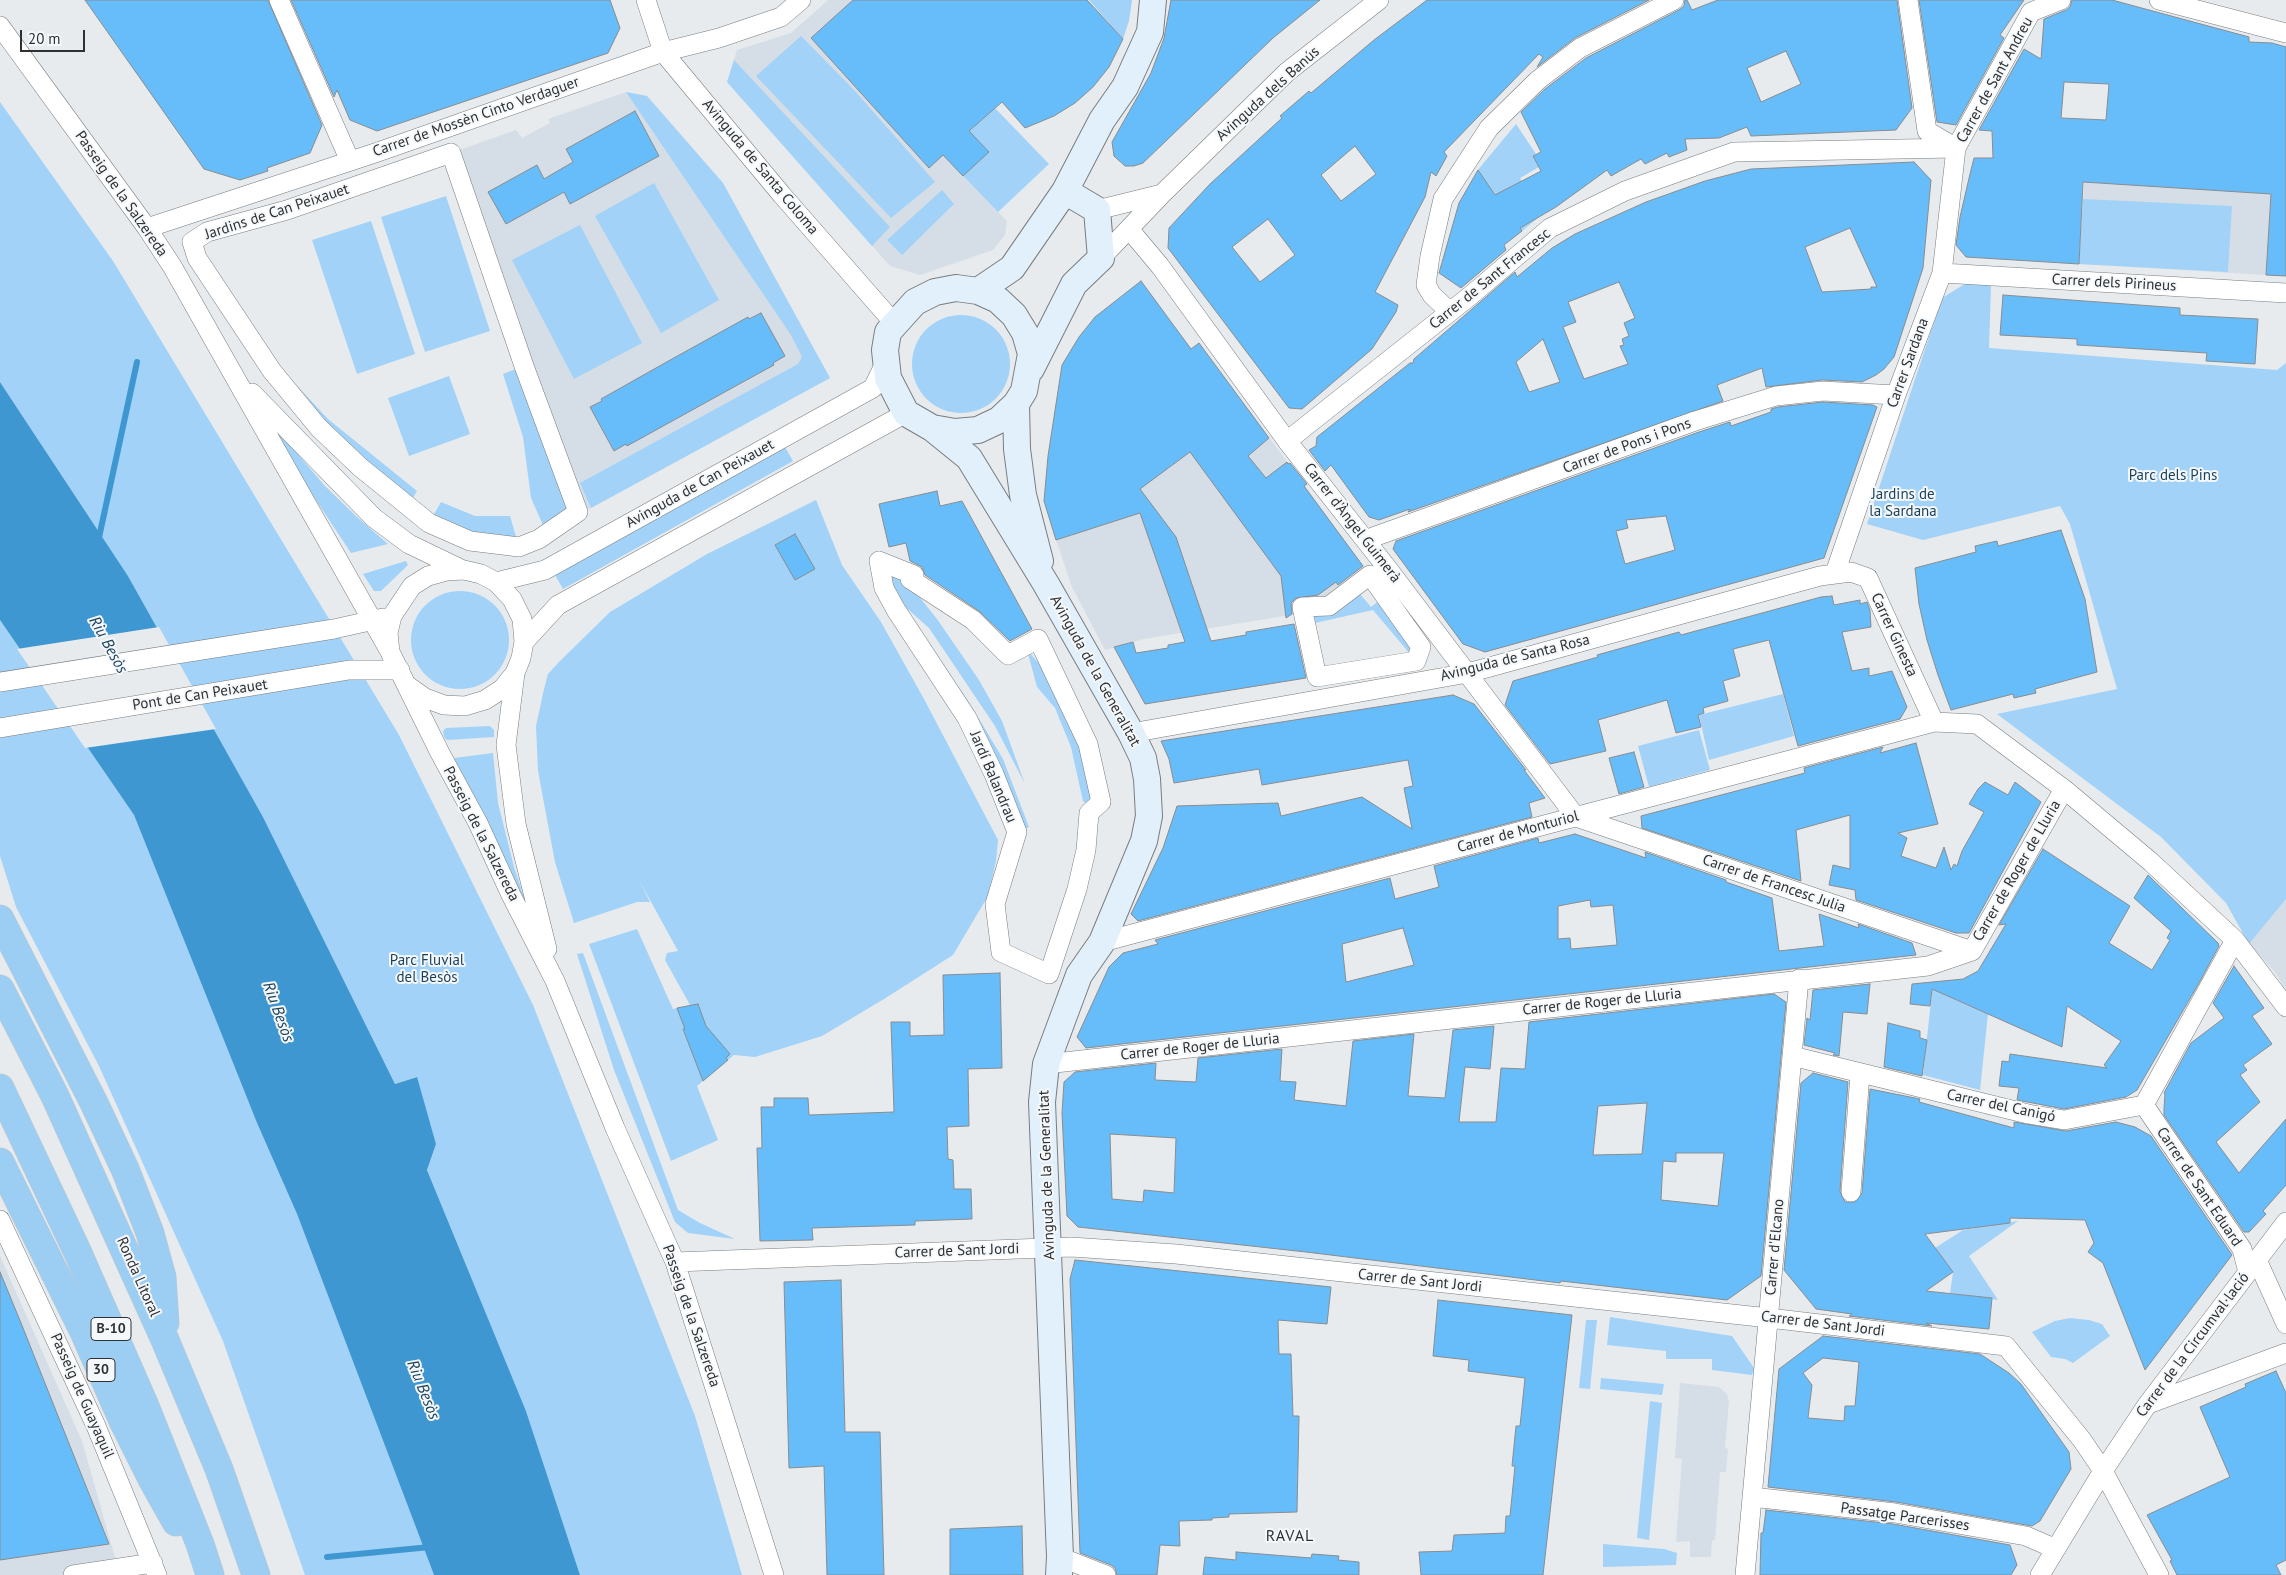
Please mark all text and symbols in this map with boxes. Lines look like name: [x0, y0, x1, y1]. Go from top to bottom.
street label: Carrer de Sant Andreu: [1953, 14, 2037, 146]
scale bar: [22, 20, 88, 52]
text: 20 m: [28, 29, 61, 48]
street label: Avinguda dels Banús: [1213, 43, 1323, 145]
street label: Carrer de Mossèn Cinto Verdaguer: [370, 73, 582, 161]
street label: Avinguda de Santa Coloma: [698, 96, 822, 238]
street label: Passeig de la Salzereda: [71, 128, 171, 260]
street label: Jardins de Can Peixauet: [203, 180, 351, 244]
street label: Carrer de Sant Francesc: [1426, 225, 1554, 333]
street label: Carrer dels Pirineus: [2051, 271, 2177, 295]
street label: Carrer Sardana: [1883, 316, 1933, 410]
street label: Carrer de Pons i Pons: [1560, 414, 1694, 478]
street label: Avinguda de Can Peixauet: [623, 436, 777, 532]
street label: Carrer d'Àngel Guimerà: [1300, 460, 1404, 586]
park label: Parc dels Pins: [2129, 467, 2217, 485]
park label: Jardins de la Sardana: [1869, 486, 1937, 521]
street label: Carrer Ginesta: [1867, 590, 1921, 680]
street label: Avinguda de la Generalitat: [1046, 592, 1144, 750]
water label: Riu Besòs: [84, 613, 132, 677]
street label: Avinguda de Santa Rosa: [1439, 631, 1591, 685]
street label: Pont de Can Peixauet: [131, 675, 269, 715]
street label: Jardí Balandrau: [966, 728, 1020, 826]
street label: Passeig de la Salzereda: [439, 763, 523, 905]
street label: Carrer de Roger de Lluria: [1969, 797, 2065, 945]
street label: Carrer de Monturiol: [1455, 807, 1581, 857]
street label: Carrer de Francesc Julia: [1700, 851, 1848, 917]
park label: Parc Fluvial del Besòs: [390, 952, 464, 987]
water label: Riu Besòs: [258, 979, 298, 1045]
street label: Carrer de Roger de Lluria: [1522, 985, 1682, 1019]
street label: Carrer de Roger de Lluria: [1120, 1030, 1280, 1064]
street label: Carrer del Canigó: [1945, 1086, 2057, 1126]
street label: Avinguda de la Generalitat: [1035, 1090, 1059, 1260]
street label: Carrer de Sant Eduard: [2152, 1124, 2246, 1250]
street label: Carrer d'Elcano: [1762, 1198, 1788, 1296]
street label: Ronda Litoral: [112, 1234, 164, 1320]
street label: Carrer de Sant Jordi: [894, 1240, 1020, 1262]
street label: Passeig de la Salzereda: [658, 1243, 724, 1389]
street label: Carrer de Sant Jordi: [1357, 1266, 1483, 1296]
street label: Carrer de la Circumval·lació: [2133, 1269, 2253, 1421]
street label: Carrer de Sant Jordi: [1760, 1307, 1886, 1341]
road number: B-10: [91, 1318, 131, 1340]
street label: Passeig de Guayaquil: [46, 1331, 118, 1461]
water label: Riu Besòs: [402, 1357, 444, 1423]
road number: 30: [87, 1358, 115, 1382]
street label: Passatge Parcerisses: [1839, 1499, 1971, 1535]
district label: RAVAL: [1265, 1526, 1315, 1546]

